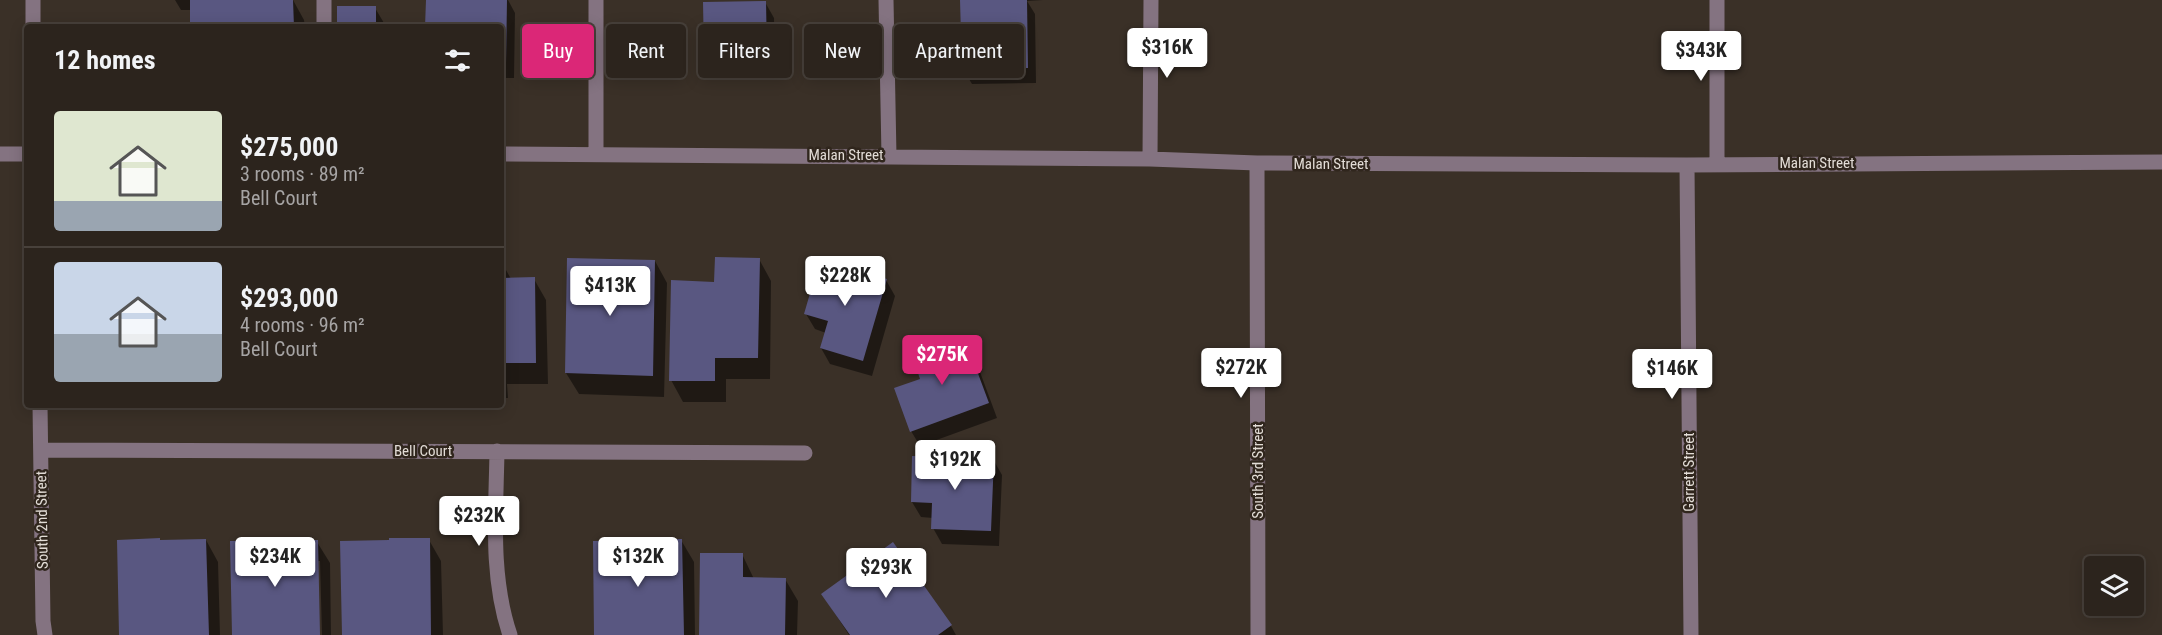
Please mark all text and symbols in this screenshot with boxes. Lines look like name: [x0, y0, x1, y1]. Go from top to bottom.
chip: Buy: [522, 24, 594, 78]
chip: Rent: [606, 24, 686, 78]
chip: Filters: [698, 24, 792, 78]
chip: New: [804, 24, 882, 78]
chip: Apartment: [894, 24, 1024, 78]
pin: $316K: [1125, 28, 1209, 79]
pin: $343K: [1659, 31, 1743, 82]
text: $316K: [1141, 35, 1193, 59]
text: $343K: [1675, 38, 1727, 62]
icon: filters: [441, 44, 474, 77]
text: 12 homes: [54, 45, 156, 75]
text: $275,000: [240, 132, 338, 162]
icon: home: [102, 135, 174, 207]
street label: Malan Street: [809, 146, 884, 164]
street label: Malan Street: [1780, 154, 1855, 172]
street label: Malan Street: [1294, 155, 1369, 173]
text: 3 rooms · 89 m²: [240, 162, 365, 186]
text: Bell Court: [240, 186, 318, 210]
pin: $228K: [803, 256, 887, 307]
text: $228K: [819, 263, 871, 287]
pin: $413K: [568, 266, 652, 317]
text: $413K: [584, 273, 636, 297]
text: $293,000: [240, 283, 338, 313]
icon: home: [102, 286, 174, 358]
text: 4 rooms · 96 m²: [240, 313, 365, 337]
pin: $275K: [900, 335, 984, 386]
text: Bell Court: [240, 337, 318, 361]
text: $275K: [916, 342, 968, 366]
pin: $272K: [1199, 348, 1283, 399]
pin: $146K: [1630, 349, 1714, 400]
text: $272K: [1215, 355, 1267, 379]
text: $146K: [1646, 356, 1698, 380]
street label: South 3rd Street: [1249, 423, 1267, 519]
street label: Garrett Street: [1680, 432, 1698, 512]
pin: $192K: [913, 440, 997, 491]
street label: Bell Court: [394, 442, 452, 460]
text: $192K: [929, 447, 981, 471]
street label: South 2nd Street: [32, 471, 52, 569]
pin: $232K: [437, 496, 521, 547]
text: $232K: [453, 503, 505, 527]
pin: $234K: [233, 537, 317, 588]
pin: $132K: [596, 537, 680, 588]
text: $234K: [249, 544, 301, 568]
text: $132K: [612, 544, 664, 568]
pin: $293K: [844, 548, 928, 599]
text: $293K: [860, 555, 912, 579]
map controls: [2084, 556, 2144, 616]
button: layers: [2084, 556, 2144, 616]

